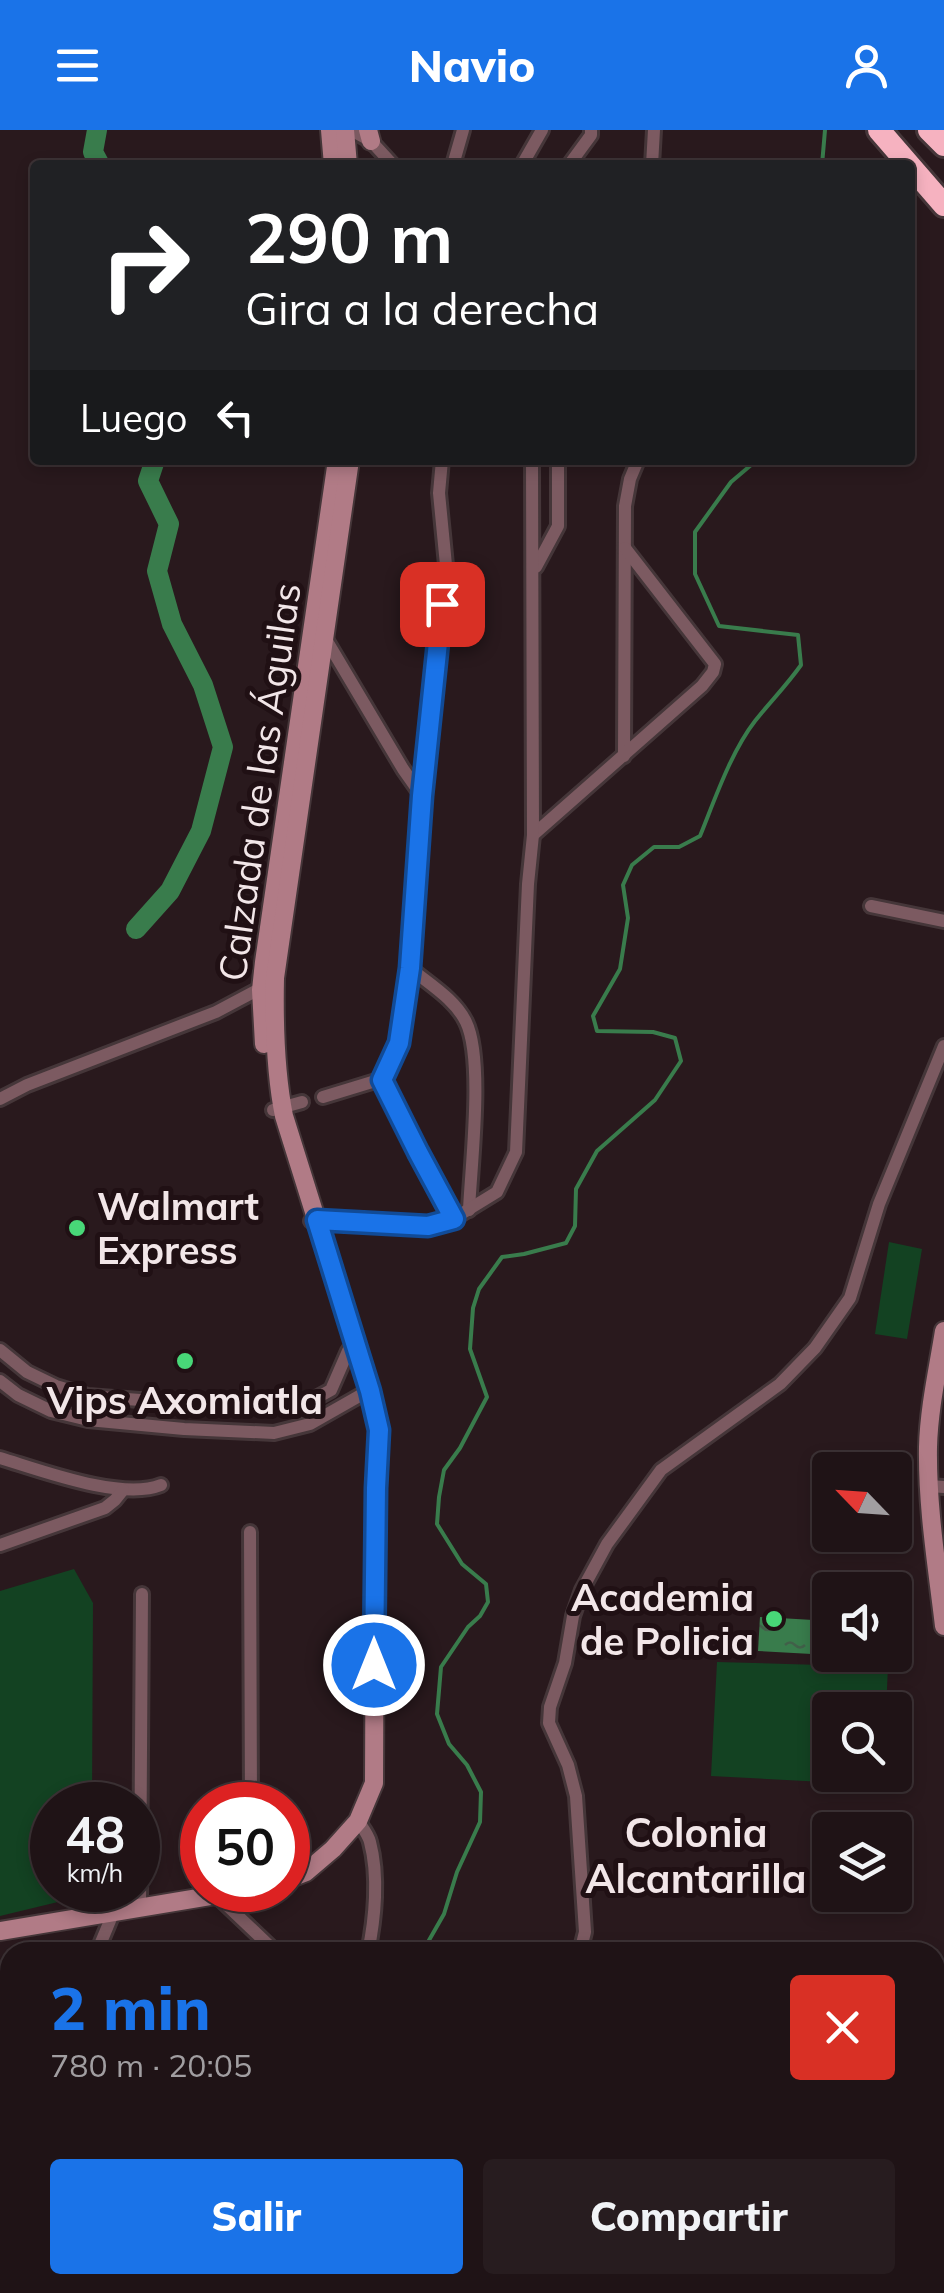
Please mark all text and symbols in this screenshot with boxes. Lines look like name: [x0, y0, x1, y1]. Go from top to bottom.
text: Navio: [409, 37, 535, 93]
icon: menu: [50, 38, 105, 93]
icon: person: [839, 38, 894, 93]
text: 290 m: [245, 193, 453, 281]
icon: right: [80, 200, 210, 330]
text: Gira a la derecha: [245, 280, 599, 336]
icon: left: [208, 390, 263, 445]
text: Luego: [80, 394, 188, 442]
pin: [400, 562, 485, 647]
icon: arrive: [415, 577, 470, 632]
street label: Calzada de las Águilas: [207, 580, 311, 984]
place label: Walmart Express: [97, 1182, 259, 1274]
marker: Walmart Express: [66, 1217, 88, 1239]
marker: Vips Axomiatla: [174, 1350, 196, 1372]
place label: Vips Axomiatla: [46, 1376, 323, 1424]
north arrow: [812, 1452, 912, 1552]
map controls: [812, 1452, 912, 1912]
button: sound: [812, 1572, 912, 1672]
place label: Academia de Policia: [571, 1573, 754, 1665]
marker: Academia de Policia: [763, 1608, 785, 1630]
position arrow: [322, 1613, 426, 1717]
button: search: [812, 1692, 912, 1792]
speed limit sign: 50: [180, 1782, 310, 1912]
text: 48: [65, 1803, 125, 1866]
district label: Colonia Alcantarilla: [585, 1807, 807, 1903]
button: layers: [812, 1812, 912, 1912]
text: km/h: [67, 1857, 123, 1888]
text: 2 min: [50, 1970, 211, 2045]
button: close: [790, 1975, 895, 2080]
text: 780 m · 20:05: [50, 2045, 252, 2085]
button: Salir: [50, 2159, 463, 2274]
button: Compartir: [483, 2159, 895, 2274]

